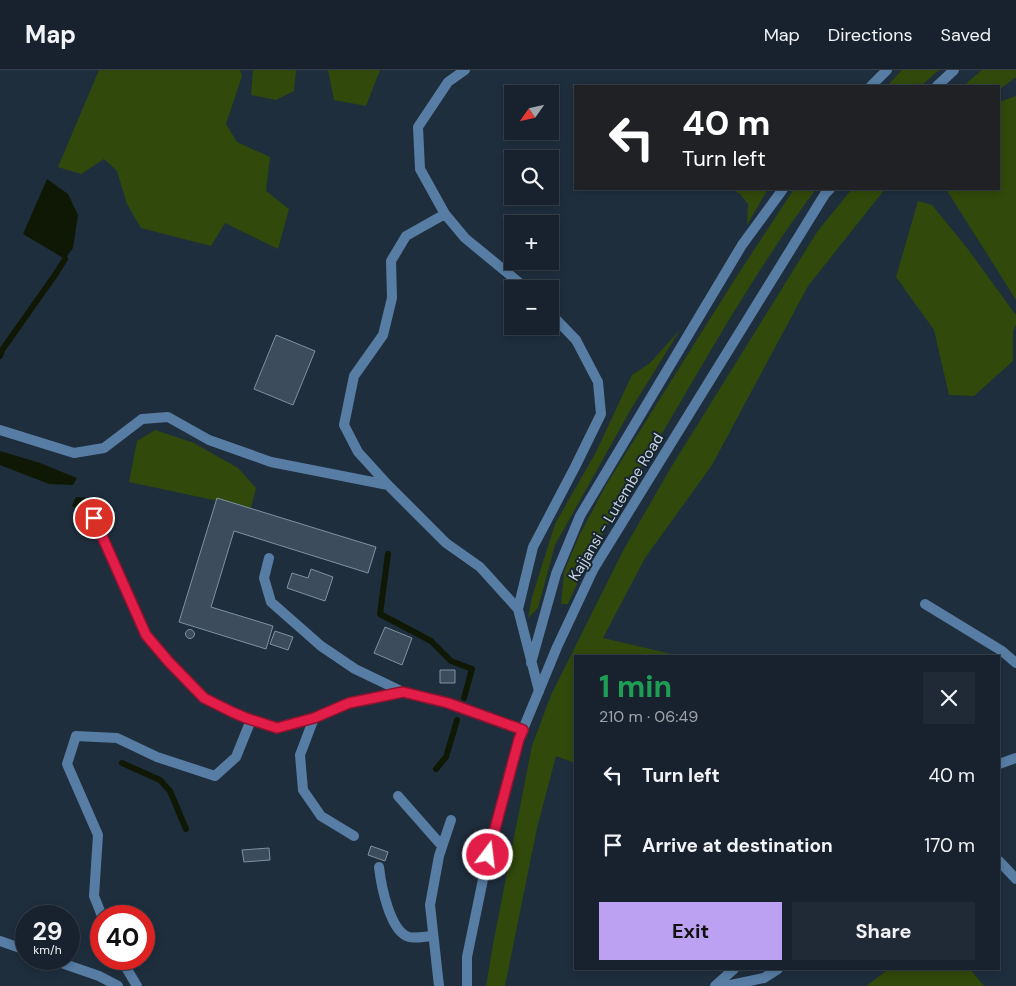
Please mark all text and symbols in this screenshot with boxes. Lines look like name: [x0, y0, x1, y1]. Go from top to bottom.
text: Map: [25, 19, 76, 50]
text: Map: [764, 23, 800, 47]
text: Directions: [828, 23, 913, 47]
text: Saved: [941, 23, 991, 47]
north arrow: [504, 85, 559, 140]
map controls: [504, 85, 559, 335]
text: 40 m: [682, 100, 771, 146]
icon: left: [599, 105, 664, 170]
text: Turn left: [682, 144, 766, 173]
button: search: [504, 150, 559, 205]
button: +: [504, 215, 559, 270]
button: −: [504, 280, 559, 335]
street label: Kajjansi - Lutembe Road: [564, 430, 668, 584]
pin: [73, 497, 115, 539]
icon: arrive: [80, 504, 108, 532]
text: 1 min: [599, 667, 672, 706]
button: close: [923, 672, 975, 724]
text: 210 m · 06:49: [599, 706, 698, 727]
icon: left: [599, 761, 627, 789]
text: Turn left: [642, 763, 720, 788]
text: 40 m: [928, 763, 975, 788]
position arrow: [461, 828, 513, 880]
icon: arrive: [599, 831, 627, 859]
text: Arrive at destination: [642, 833, 833, 858]
text: 170 m: [924, 833, 975, 858]
button: Exit: [599, 902, 782, 960]
button: Share: [792, 902, 975, 960]
speed limit sign: 40: [90, 905, 155, 970]
text: 29: [32, 915, 63, 948]
text: km/h: [33, 942, 62, 958]

